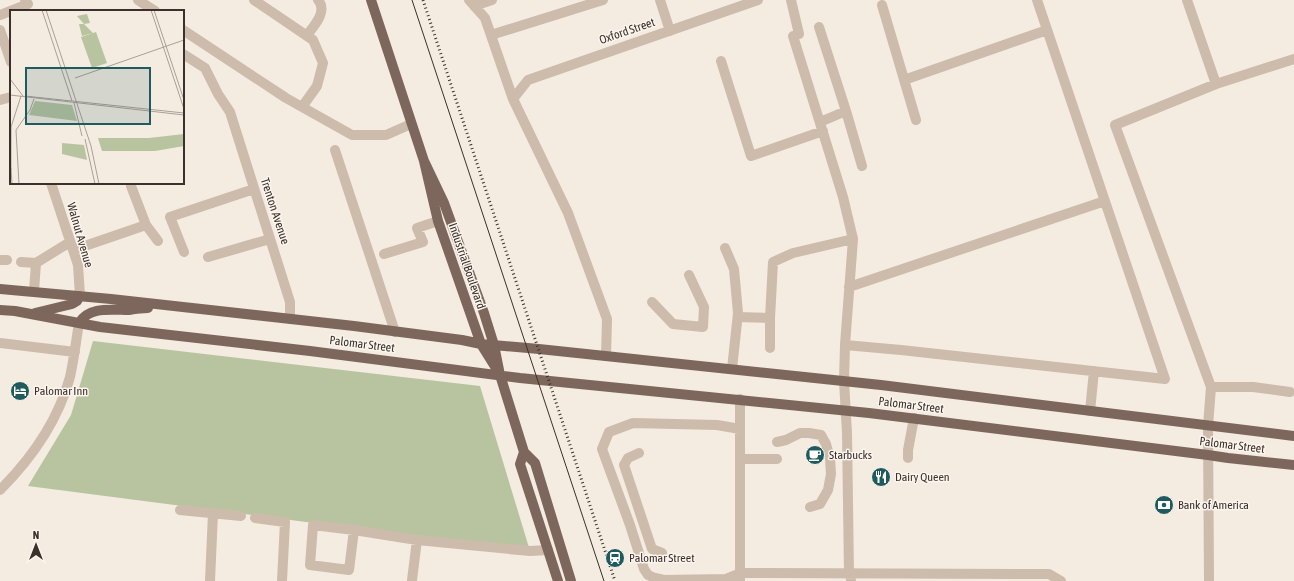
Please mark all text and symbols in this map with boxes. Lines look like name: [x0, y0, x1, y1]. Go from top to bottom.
inset map: [10, 10, 184, 184]
street label: Oxford Street: [597, 15, 657, 47]
street label: Trenton Avenue: [258, 176, 292, 246]
street label: Walnut Avenue: [64, 201, 96, 269]
street label: Industrial Boulevard: [446, 221, 488, 311]
street label: Palomar Street: [329, 333, 396, 355]
hotel icon: Palomar Inn: [9, 380, 31, 402]
place label: Palomar Inn: [34, 384, 88, 398]
street label: Palomar Street: [878, 394, 945, 416]
street label: Palomar Street: [1199, 434, 1266, 456]
cafe icon: Starbucks: [804, 444, 826, 466]
place label: Starbucks: [829, 448, 872, 462]
restaurant icon: Dairy Queen: [870, 466, 892, 488]
place label: Dairy Queen: [895, 470, 950, 484]
bank icon: Bank of America: [1153, 494, 1175, 516]
place label: Bank of America: [1178, 498, 1249, 512]
north arrow: [16, 525, 56, 565]
text: N: [33, 529, 39, 541]
station icon: Palomar Street: [604, 547, 626, 569]
place label: Palomar Street: [629, 551, 695, 565]

